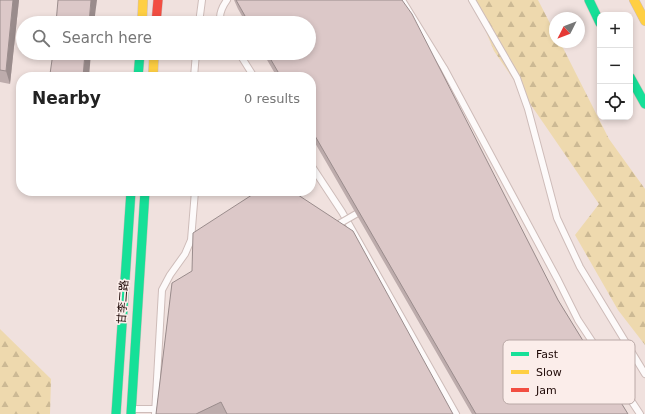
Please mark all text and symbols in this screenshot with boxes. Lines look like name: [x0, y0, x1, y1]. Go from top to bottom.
north arrow: [549, 12, 585, 48]
map controls: [597, 12, 633, 120]
button: +: [597, 12, 633, 48]
search box: [16, 16, 316, 60]
icon: search: [30, 27, 52, 49]
text: Search here: [62, 29, 152, 47]
button: −: [597, 48, 633, 84]
button: locate: [597, 84, 633, 120]
text: Nearby: [32, 88, 101, 108]
text: 0 results: [244, 91, 300, 106]
street label: 甘李二路: [115, 280, 131, 324]
legend: [503, 340, 635, 404]
text: Fast: [536, 348, 559, 361]
text: Slow: [536, 366, 562, 379]
text: Jam: [535, 384, 557, 397]

